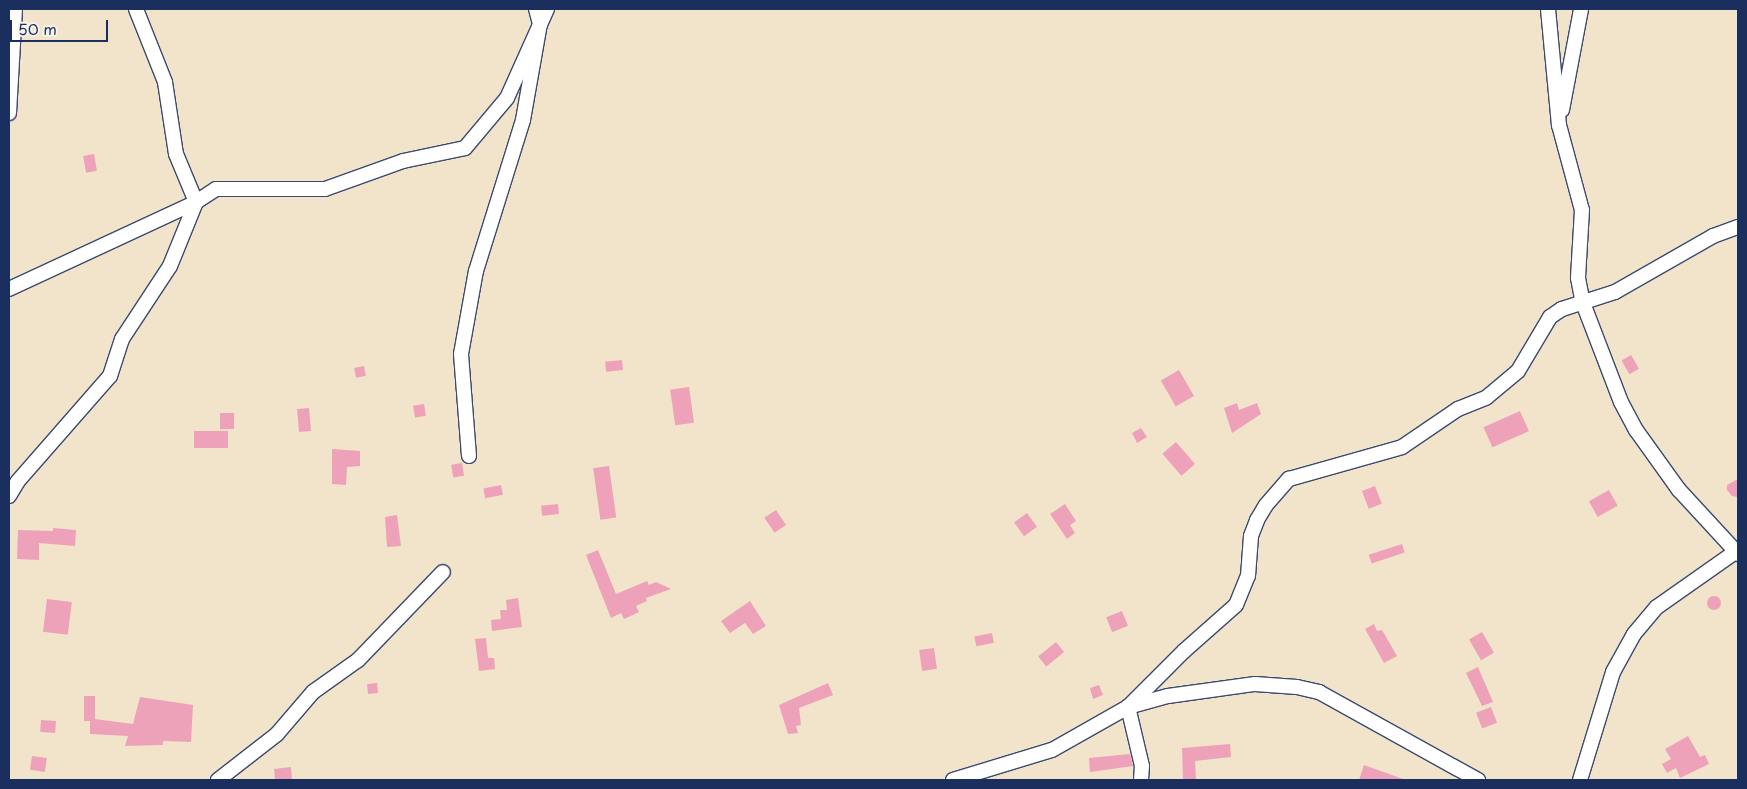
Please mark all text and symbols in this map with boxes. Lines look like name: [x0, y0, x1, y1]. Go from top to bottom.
scale bar: [12, 10, 110, 42]
text: 50 m: [18, 17, 57, 40]

